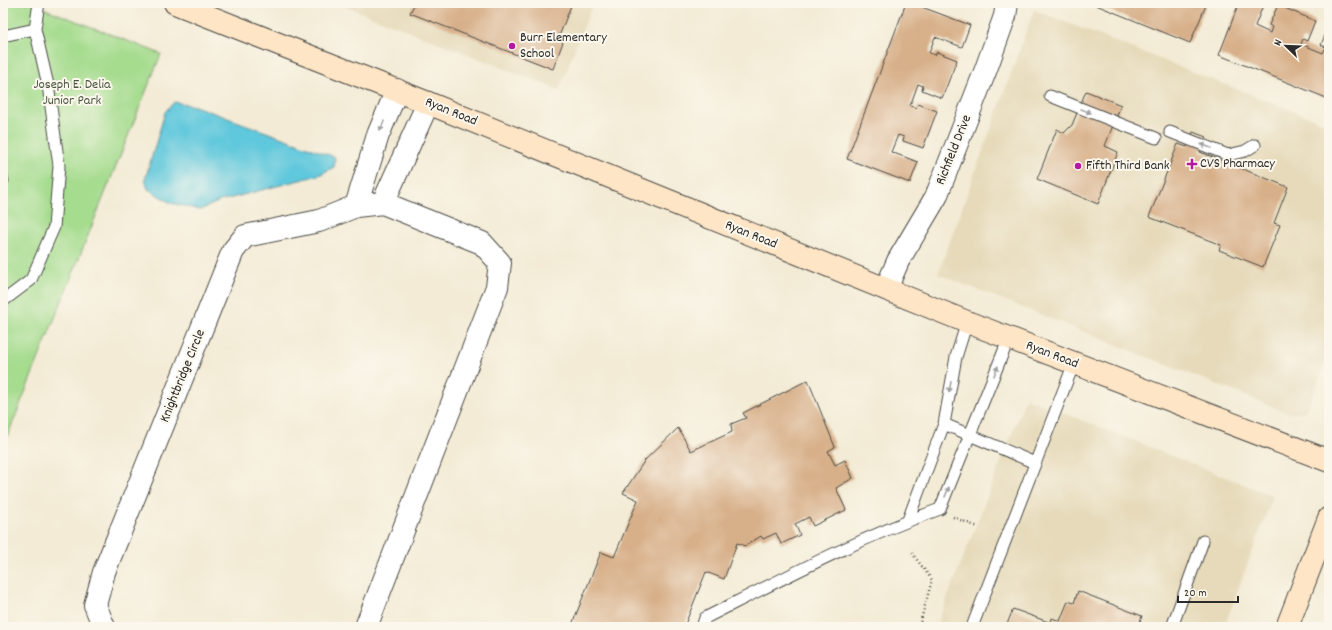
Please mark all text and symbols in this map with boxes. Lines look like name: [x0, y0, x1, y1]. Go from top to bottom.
north arrow: [1266, 26, 1306, 66]
place label: Burr Elementary School: [520, 28, 607, 64]
text: N: [1270, 37, 1287, 49]
marker: Burr Elementary School: [507, 41, 517, 51]
park label: Joseph E. Delia Junior Park: [33, 75, 111, 111]
street label: Ryan Road: [422, 92, 480, 132]
one-way arrow: [1081, 108, 1093, 114]
street label: Richfield Drive: [931, 112, 977, 188]
one-way arrow: [379, 121, 385, 132]
one-way arrow: [1199, 143, 1211, 149]
place label: CVS Pharmacy: [1200, 154, 1275, 174]
place label: Fifth Third Bank: [1086, 156, 1170, 176]
marker: CVS Pharmacy: [1187, 159, 1197, 169]
marker: Fifth Third Bank: [1073, 161, 1083, 171]
street label: Ryan Road: [722, 215, 780, 255]
street label: Knightbridge Circle: [155, 326, 211, 426]
street label: Ryan Road: [1023, 336, 1081, 374]
one-way arrow: [993, 364, 999, 376]
one-way arrow: [947, 381, 953, 393]
one-way arrow: [944, 486, 950, 497]
scale bar: [1178, 578, 1238, 604]
text: 20 m: [1184, 585, 1207, 602]

